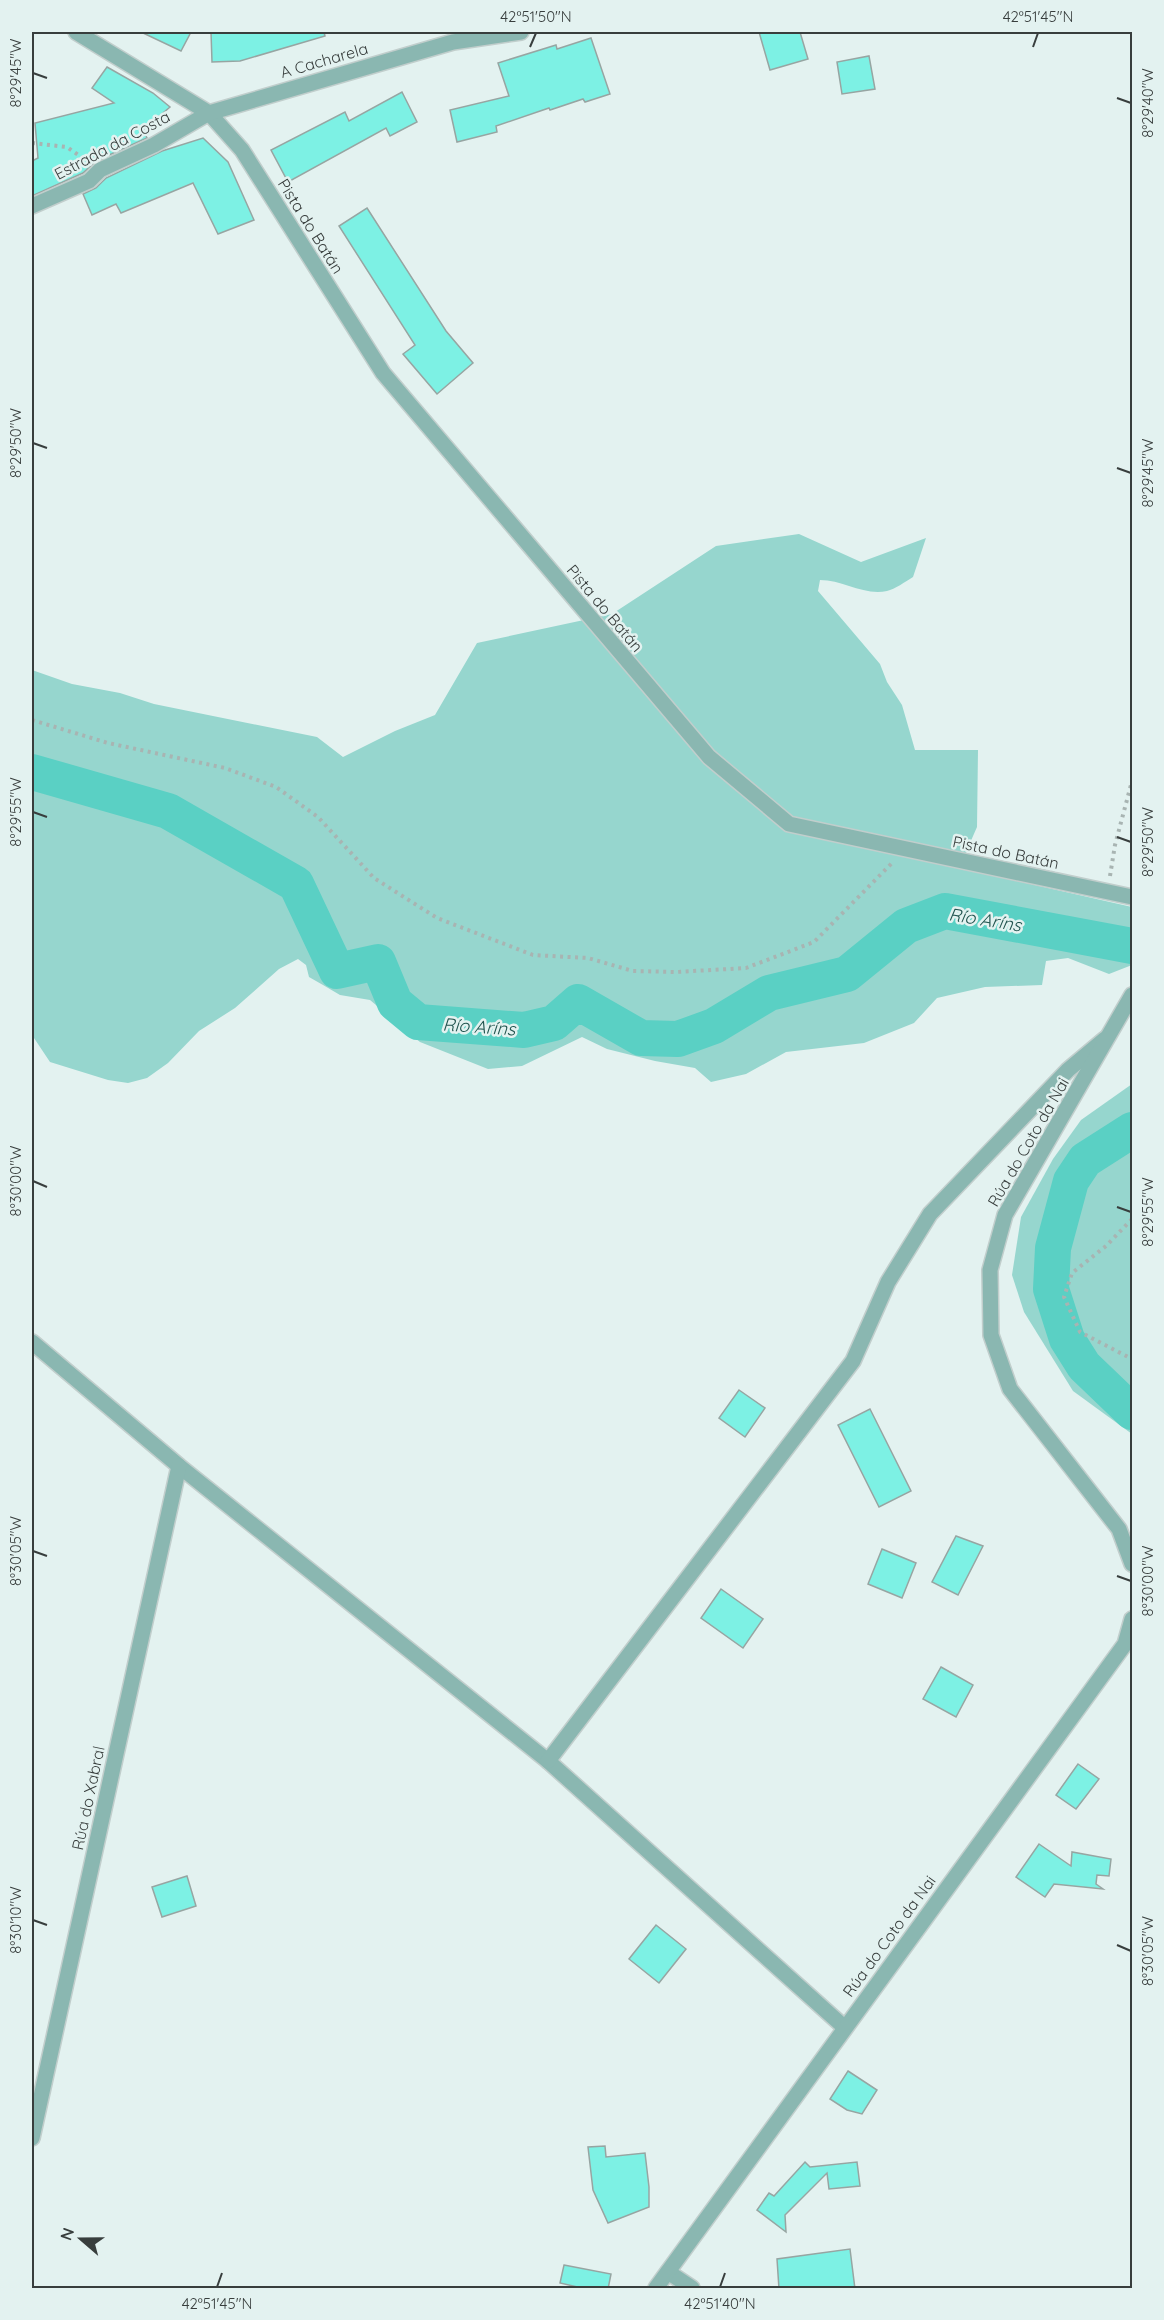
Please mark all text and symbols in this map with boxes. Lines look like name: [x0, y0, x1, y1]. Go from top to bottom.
text: 42°51'50"N: [500, 7, 572, 26]
text: 42°51'45"N: [1003, 7, 1073, 26]
text: 8°29'45"W: [6, 38, 25, 108]
street label: A Cacharela: [278, 38, 370, 82]
text: 8°29'40"W: [1138, 68, 1157, 138]
street label: Estrada da Costa: [51, 106, 173, 184]
street label: Pista do Batán: [274, 175, 348, 277]
text: 8°29'50"W: [6, 407, 25, 478]
text: 8°29'45"W: [1138, 438, 1157, 508]
street label: Pista do Batán: [563, 560, 647, 656]
text: 8°29'55"W: [6, 777, 25, 847]
text: 8°29'50"W: [1138, 806, 1157, 877]
street label: Pista do Batán: [951, 831, 1061, 873]
water label: Río Aríns: [947, 902, 1024, 937]
water label: Río Aríns: [442, 1012, 518, 1041]
street label: Rúa do Coto da Nai: [983, 1074, 1073, 1210]
text: 8°30'00"W: [6, 1145, 25, 1216]
text: 8°29'55"W: [1138, 1177, 1157, 1247]
text: 8°30'05"W: [6, 1515, 25, 1586]
text: 8°30'00"W: [1138, 1545, 1157, 1616]
street label: Rúa do Xabral: [67, 1744, 109, 1852]
street label: Rúa do Coto da Nai: [838, 1871, 940, 2001]
text: 8°30'10"W: [6, 1886, 25, 1954]
text: 8°30'05"W: [1138, 1915, 1157, 1986]
north arrow: [51, 2209, 111, 2269]
text: N: [55, 2225, 78, 2243]
text: 42°51'45"N: [182, 2294, 252, 2313]
text: 42°51'40"N: [684, 2294, 756, 2313]

